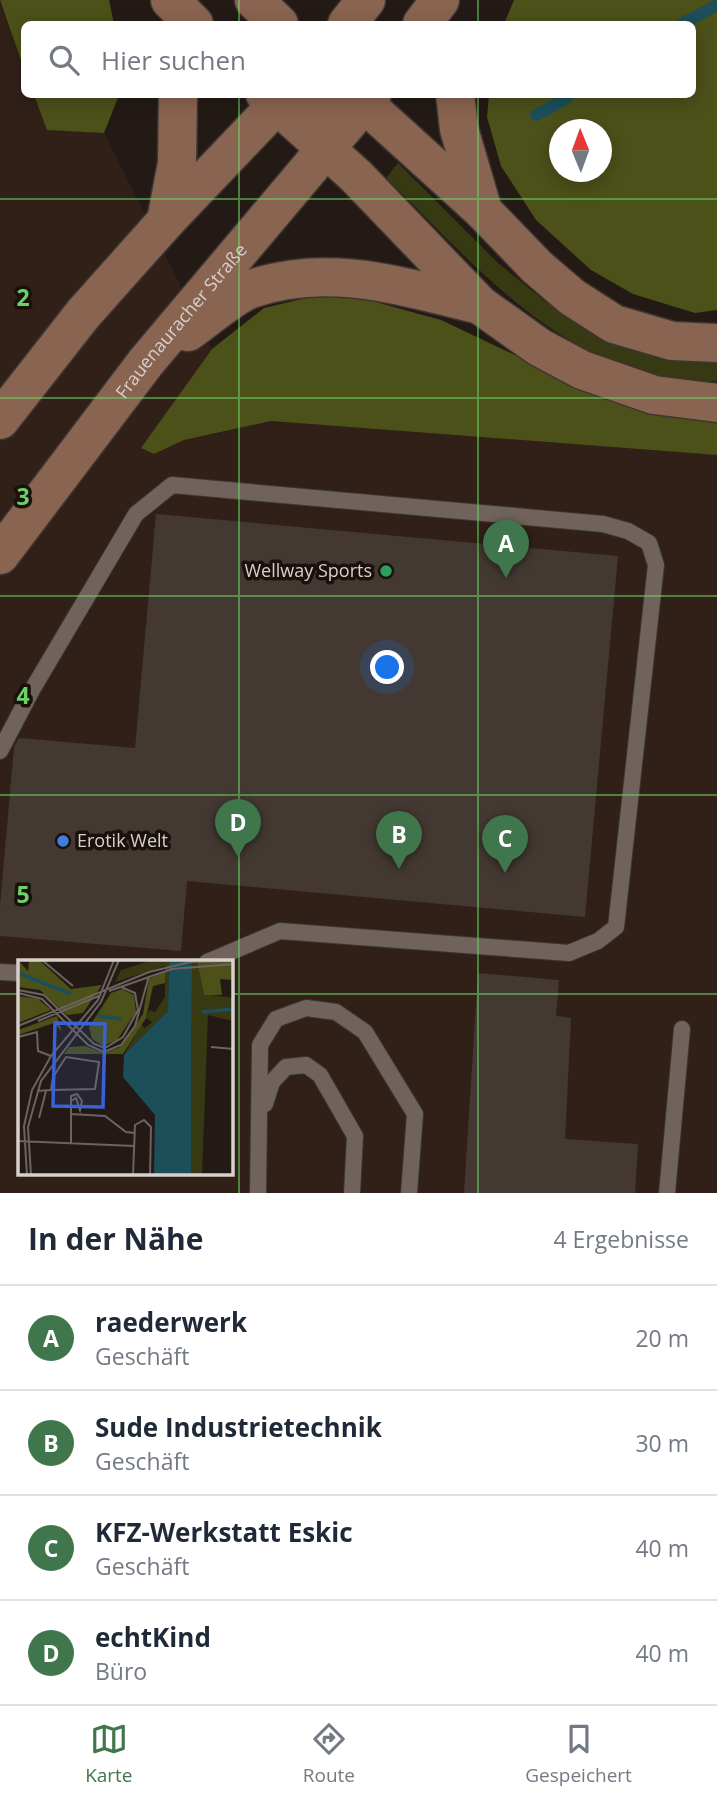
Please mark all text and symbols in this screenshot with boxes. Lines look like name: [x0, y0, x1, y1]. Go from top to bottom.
search box: [21, 21, 696, 98]
icon: search: [45, 41, 83, 79]
text: Hier suchen: [101, 42, 246, 78]
north arrow: [549, 119, 612, 182]
street label: Frauenauracher Straße: [110, 238, 252, 403]
text: 2: [16, 281, 30, 313]
text: 3: [16, 480, 30, 512]
pin: A: [483, 520, 529, 578]
place label: Wellway Sports: [244, 558, 372, 582]
marker: Wellway Sports: [378, 563, 394, 579]
your location: [370, 650, 404, 684]
text: 4: [16, 679, 30, 711]
pin: D: [215, 799, 261, 857]
pin: B: [376, 811, 422, 869]
pin: C: [482, 815, 528, 873]
place label: Erotik Welt: [77, 828, 168, 852]
marker: Erotik Welt: [55, 833, 71, 849]
text: 5: [16, 878, 30, 910]
inset map: [18, 960, 233, 1176]
text: In der Nähe: [28, 1218, 204, 1259]
text: 4 Ergebnisse: [553, 1223, 689, 1255]
text: raederwerk: [95, 1304, 247, 1340]
text: A: [43, 1322, 59, 1354]
text: 20 m: [635, 1322, 689, 1354]
text: Geschäft: [95, 1340, 189, 1372]
text: Sude Industrietechnik: [95, 1409, 382, 1445]
text: B: [43, 1427, 59, 1459]
text: 30 m: [635, 1427, 689, 1459]
text: Geschäft: [95, 1445, 189, 1477]
text: KFZ-Werkstatt Eskic: [95, 1514, 353, 1550]
text: C: [44, 1532, 58, 1564]
text: 40 m: [635, 1532, 689, 1564]
text: Geschäft: [95, 1550, 189, 1582]
text: echtKind: [95, 1619, 211, 1655]
text: D: [42, 1637, 60, 1669]
text: 40 m: [635, 1637, 689, 1669]
text: Büro: [95, 1655, 147, 1687]
tab: Karte: [85, 1720, 133, 1788]
tab: Route: [303, 1720, 355, 1788]
tab: Gespeichert: [525, 1720, 632, 1788]

